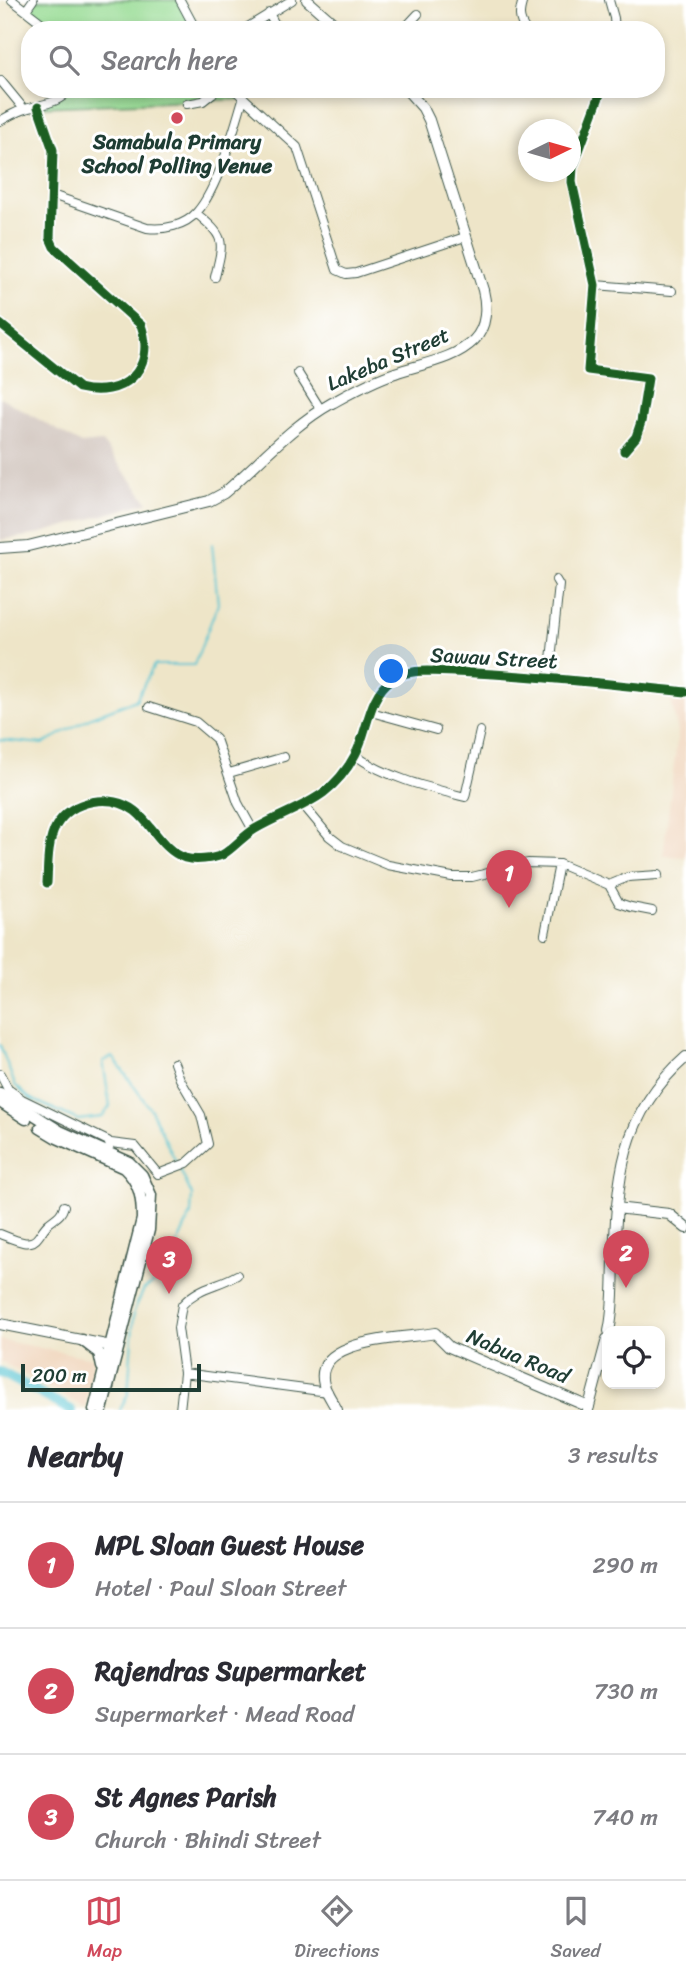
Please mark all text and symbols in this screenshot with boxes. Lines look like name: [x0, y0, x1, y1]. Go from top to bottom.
search box: [21, 21, 665, 98]
text: Search here: [101, 37, 238, 83]
icon: search: [45, 41, 83, 79]
marker: Samabula Primary School Polling Venue: [169, 110, 185, 126]
north arrow: [518, 119, 581, 182]
place label: Samabula Primary School Polling Venue: [81, 123, 273, 185]
street label: Lakeba Street: [321, 316, 455, 402]
street label: Sawau Street: [429, 636, 559, 680]
your location: [374, 654, 408, 688]
pin: 1: [486, 850, 532, 908]
pin: 2: [603, 1230, 649, 1288]
pin: 3: [146, 1236, 192, 1294]
street label: Nabua Road: [460, 1317, 577, 1396]
map controls: [602, 1326, 665, 1389]
button: locate: [602, 1326, 665, 1389]
text: 200 m: [32, 1359, 87, 1392]
scale bar: [21, 1361, 201, 1393]
text: Nearby: [28, 1429, 123, 1483]
text: 3 results: [568, 1435, 658, 1476]
text: MPL Sloan Guest House: [95, 1522, 364, 1568]
text: 1: [46, 1545, 56, 1586]
text: 290 m: [592, 1545, 658, 1586]
text: Hotel · Paul Sloan Street: [95, 1568, 346, 1609]
text: Rajendras Supermarket: [95, 1648, 366, 1694]
text: 2: [44, 1671, 58, 1712]
text: 730 m: [594, 1671, 658, 1712]
text: Supermarket · Mead Road: [95, 1694, 355, 1735]
text: St Agnes Parish: [95, 1774, 277, 1820]
text: 3: [45, 1797, 57, 1838]
text: 740 m: [592, 1797, 658, 1838]
text: Church · Bhindi Street: [95, 1820, 321, 1861]
tab: Map: [85, 1892, 123, 1967]
tab: Directions: [294, 1892, 380, 1967]
tab: Saved: [550, 1892, 601, 1967]

